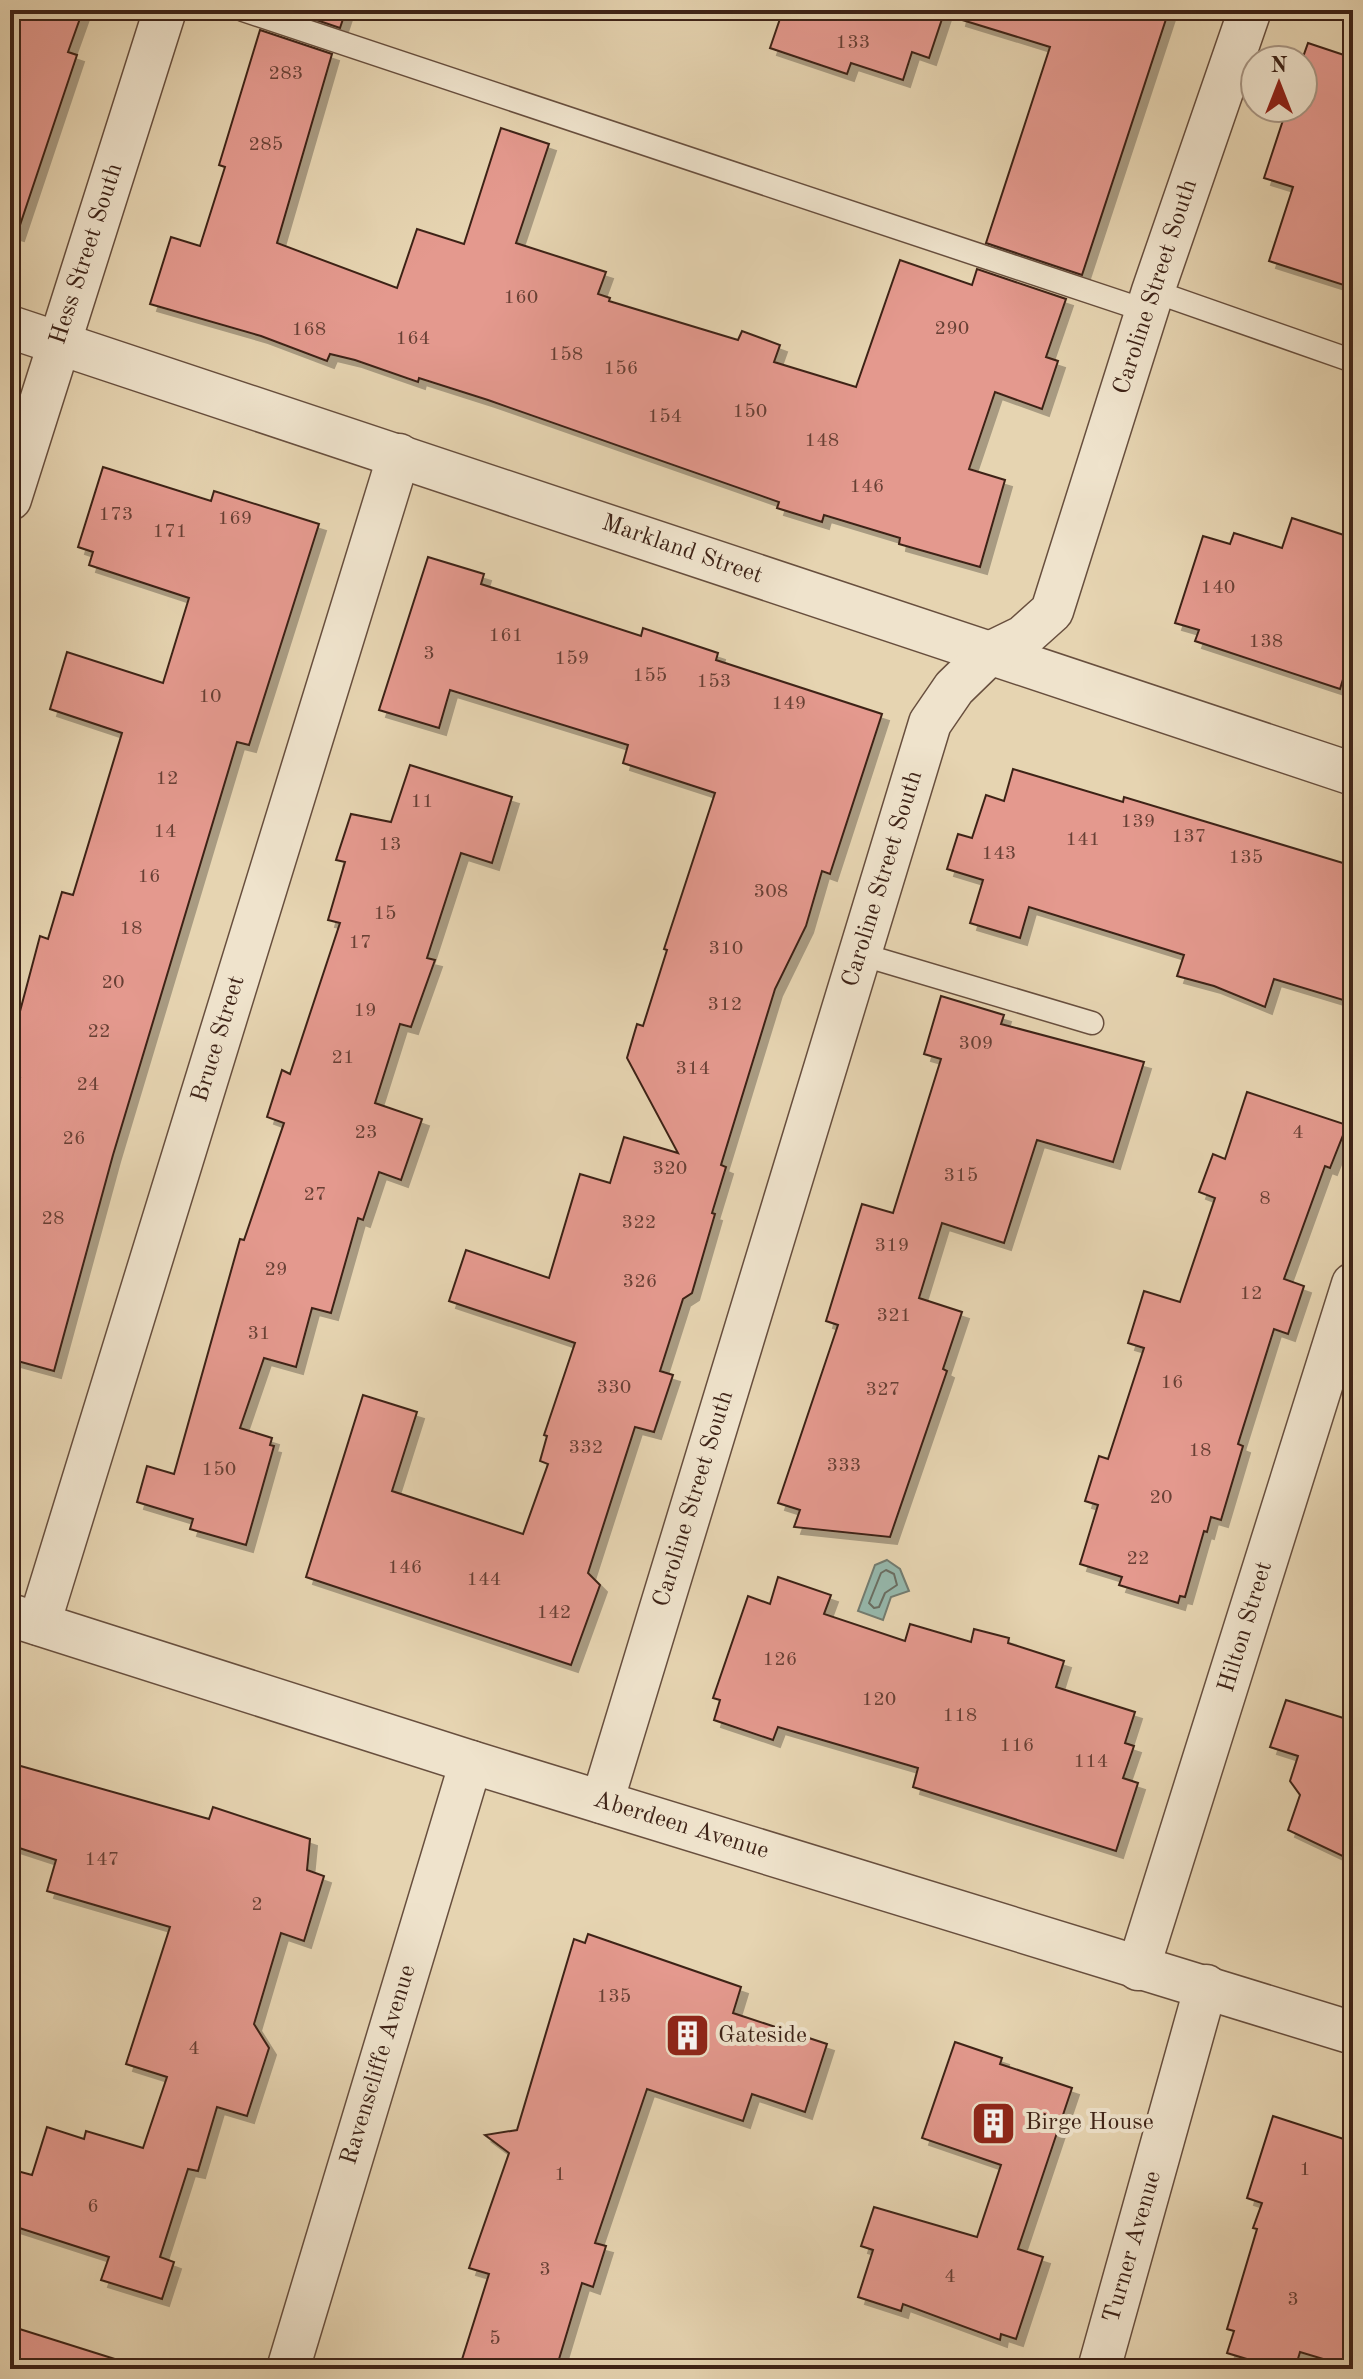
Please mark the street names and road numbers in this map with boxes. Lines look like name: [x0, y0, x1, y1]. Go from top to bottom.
street label: Hess Street South: [46, 160, 128, 348]
street label: Caroline Street South: [1110, 176, 1202, 398]
street label: Markland Street: [598, 511, 766, 589]
street label: Caroline Street South: [839, 768, 927, 990]
street label: Bruce Street: [188, 973, 250, 1105]
street label: Caroline Street South: [650, 1388, 738, 1610]
street label: Hilton Street: [1215, 1559, 1277, 1695]
street label: Aberdeen Avenue: [590, 1788, 772, 1864]
street label: Ravenscliffe Avenue: [337, 1962, 421, 2168]
street label: Turner Avenue: [1100, 2168, 1166, 2326]

